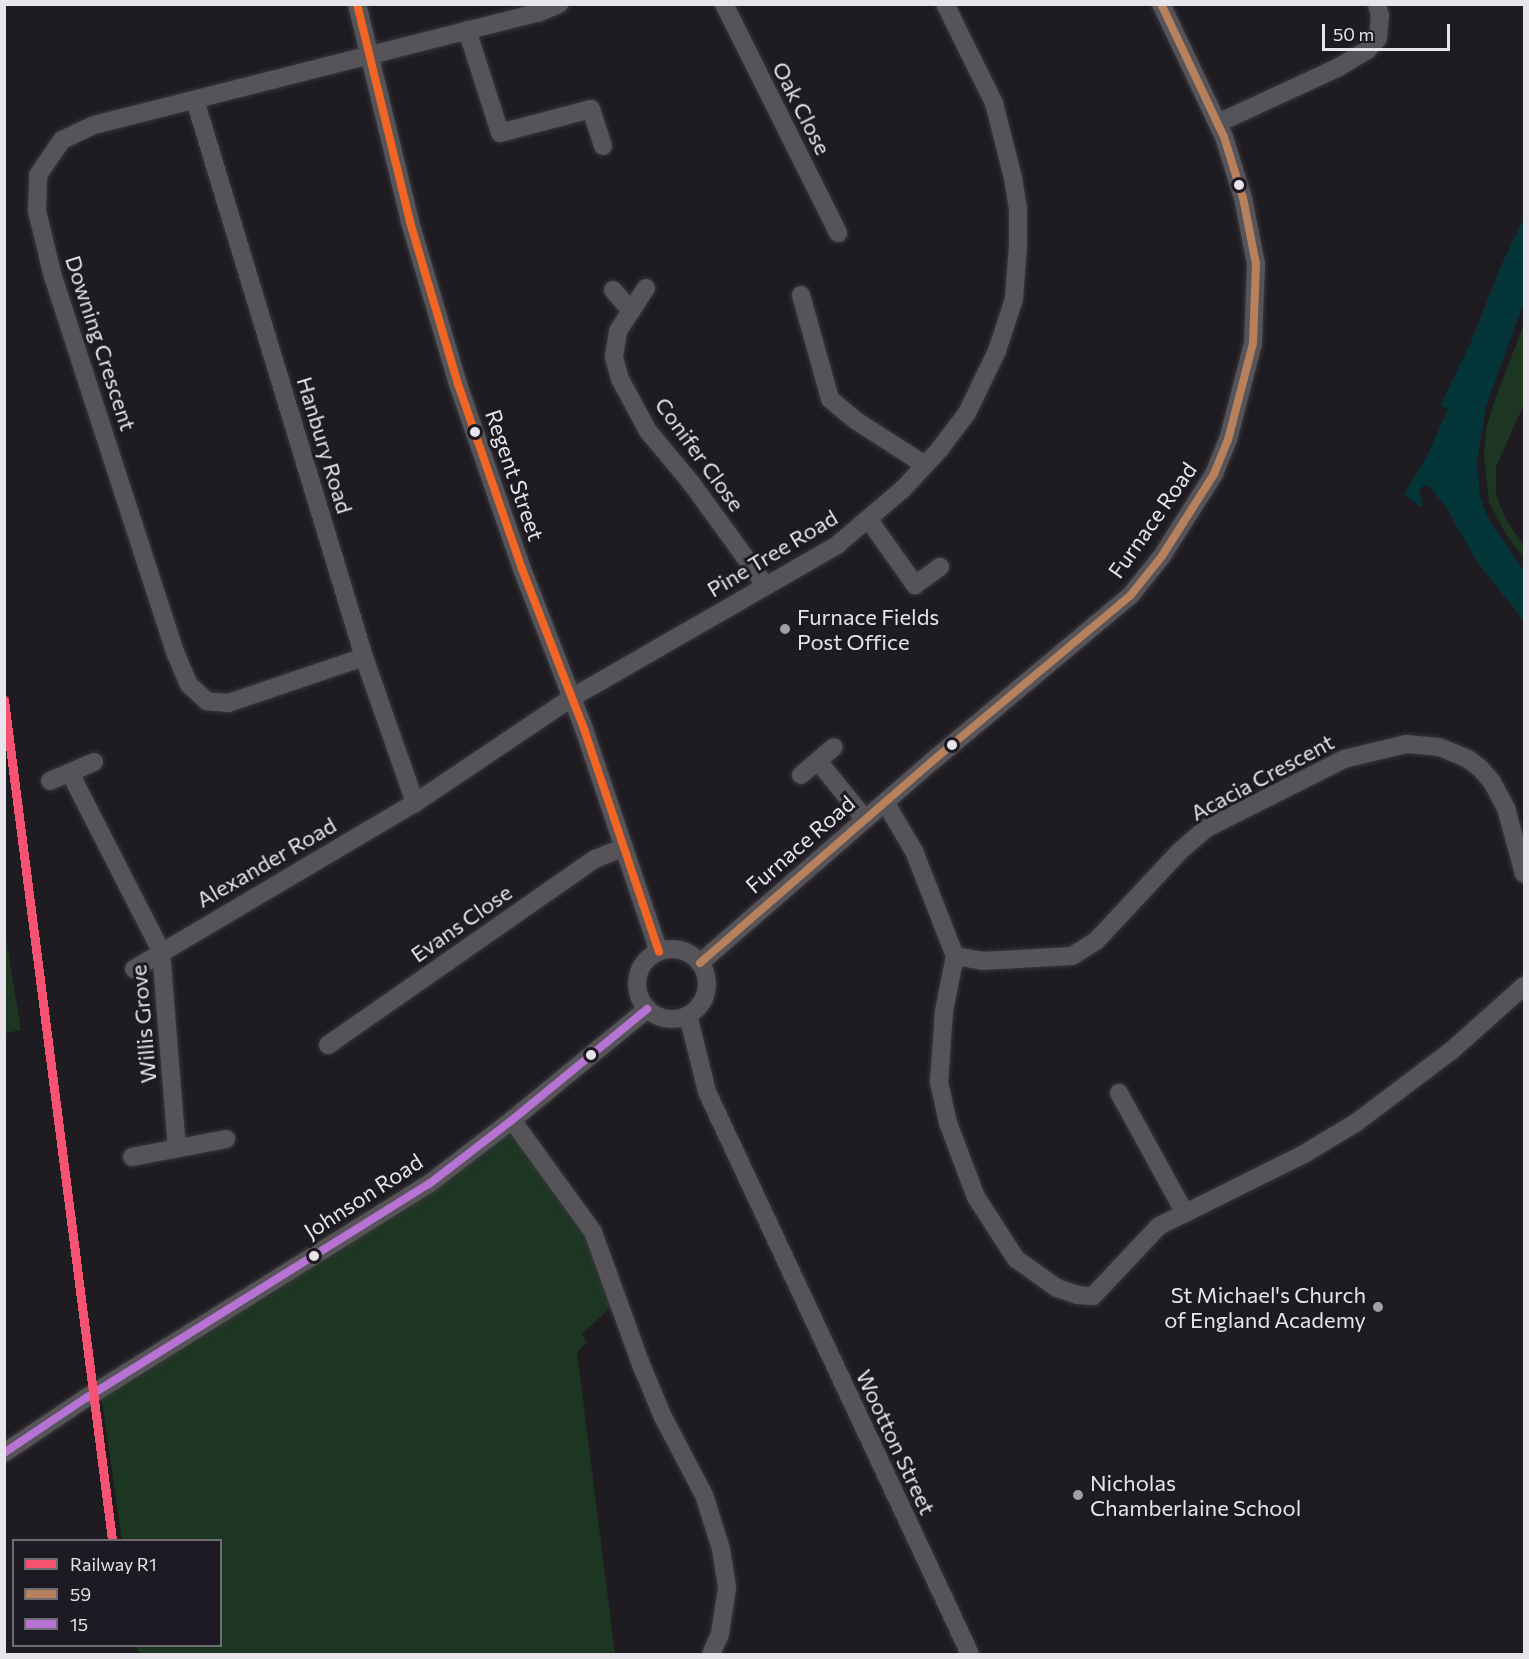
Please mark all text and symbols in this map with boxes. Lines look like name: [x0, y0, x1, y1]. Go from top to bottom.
scale bar: [1325, 12, 1452, 50]
text: 50 m: [1333, 23, 1374, 45]
street label: Oak Close: [767, 57, 837, 159]
unlabelled marker: [1233, 179, 1245, 191]
street label: Downing Crescent: [60, 252, 142, 434]
street label: Hanbury Road: [292, 373, 358, 517]
street label: Conifer Close: [650, 392, 750, 516]
street label: Regent Street: [480, 406, 550, 544]
unlabelled marker: [469, 426, 481, 438]
street label: Furnace Road: [1102, 457, 1202, 583]
street label: Pine Tree Road: [702, 504, 842, 602]
place label: Furnace Fields Post Office: [797, 603, 939, 654]
marker: Furnace Fields Post Office: [778, 622, 792, 636]
street label: Acacia Crescent: [1186, 728, 1338, 826]
unlabelled marker: [946, 739, 958, 751]
street label: Furnace Road: [740, 790, 860, 898]
street label: Alexander Road: [191, 811, 341, 913]
street label: Evans Close: [405, 879, 517, 967]
street label: Willis Grove: [125, 964, 161, 1084]
unlabelled marker: [585, 1049, 597, 1061]
street label: Johnson Road: [299, 1148, 427, 1244]
unlabelled marker: [308, 1250, 320, 1262]
place label: St Michael's Church of England Academy: [1164, 1281, 1366, 1332]
marker: St Michael's Church of England Academy: [1371, 1300, 1385, 1314]
street label: Wootton Street: [851, 1365, 941, 1519]
place label: Nicholas Chamberlaine School: [1090, 1469, 1301, 1520]
marker: Nicholas Chamberlaine School: [1071, 1488, 1085, 1502]
legend: [12, 1539, 222, 1647]
text: Railway R1: [70, 1553, 157, 1575]
text: 59: [70, 1583, 91, 1605]
text: 15: [70, 1613, 88, 1635]

